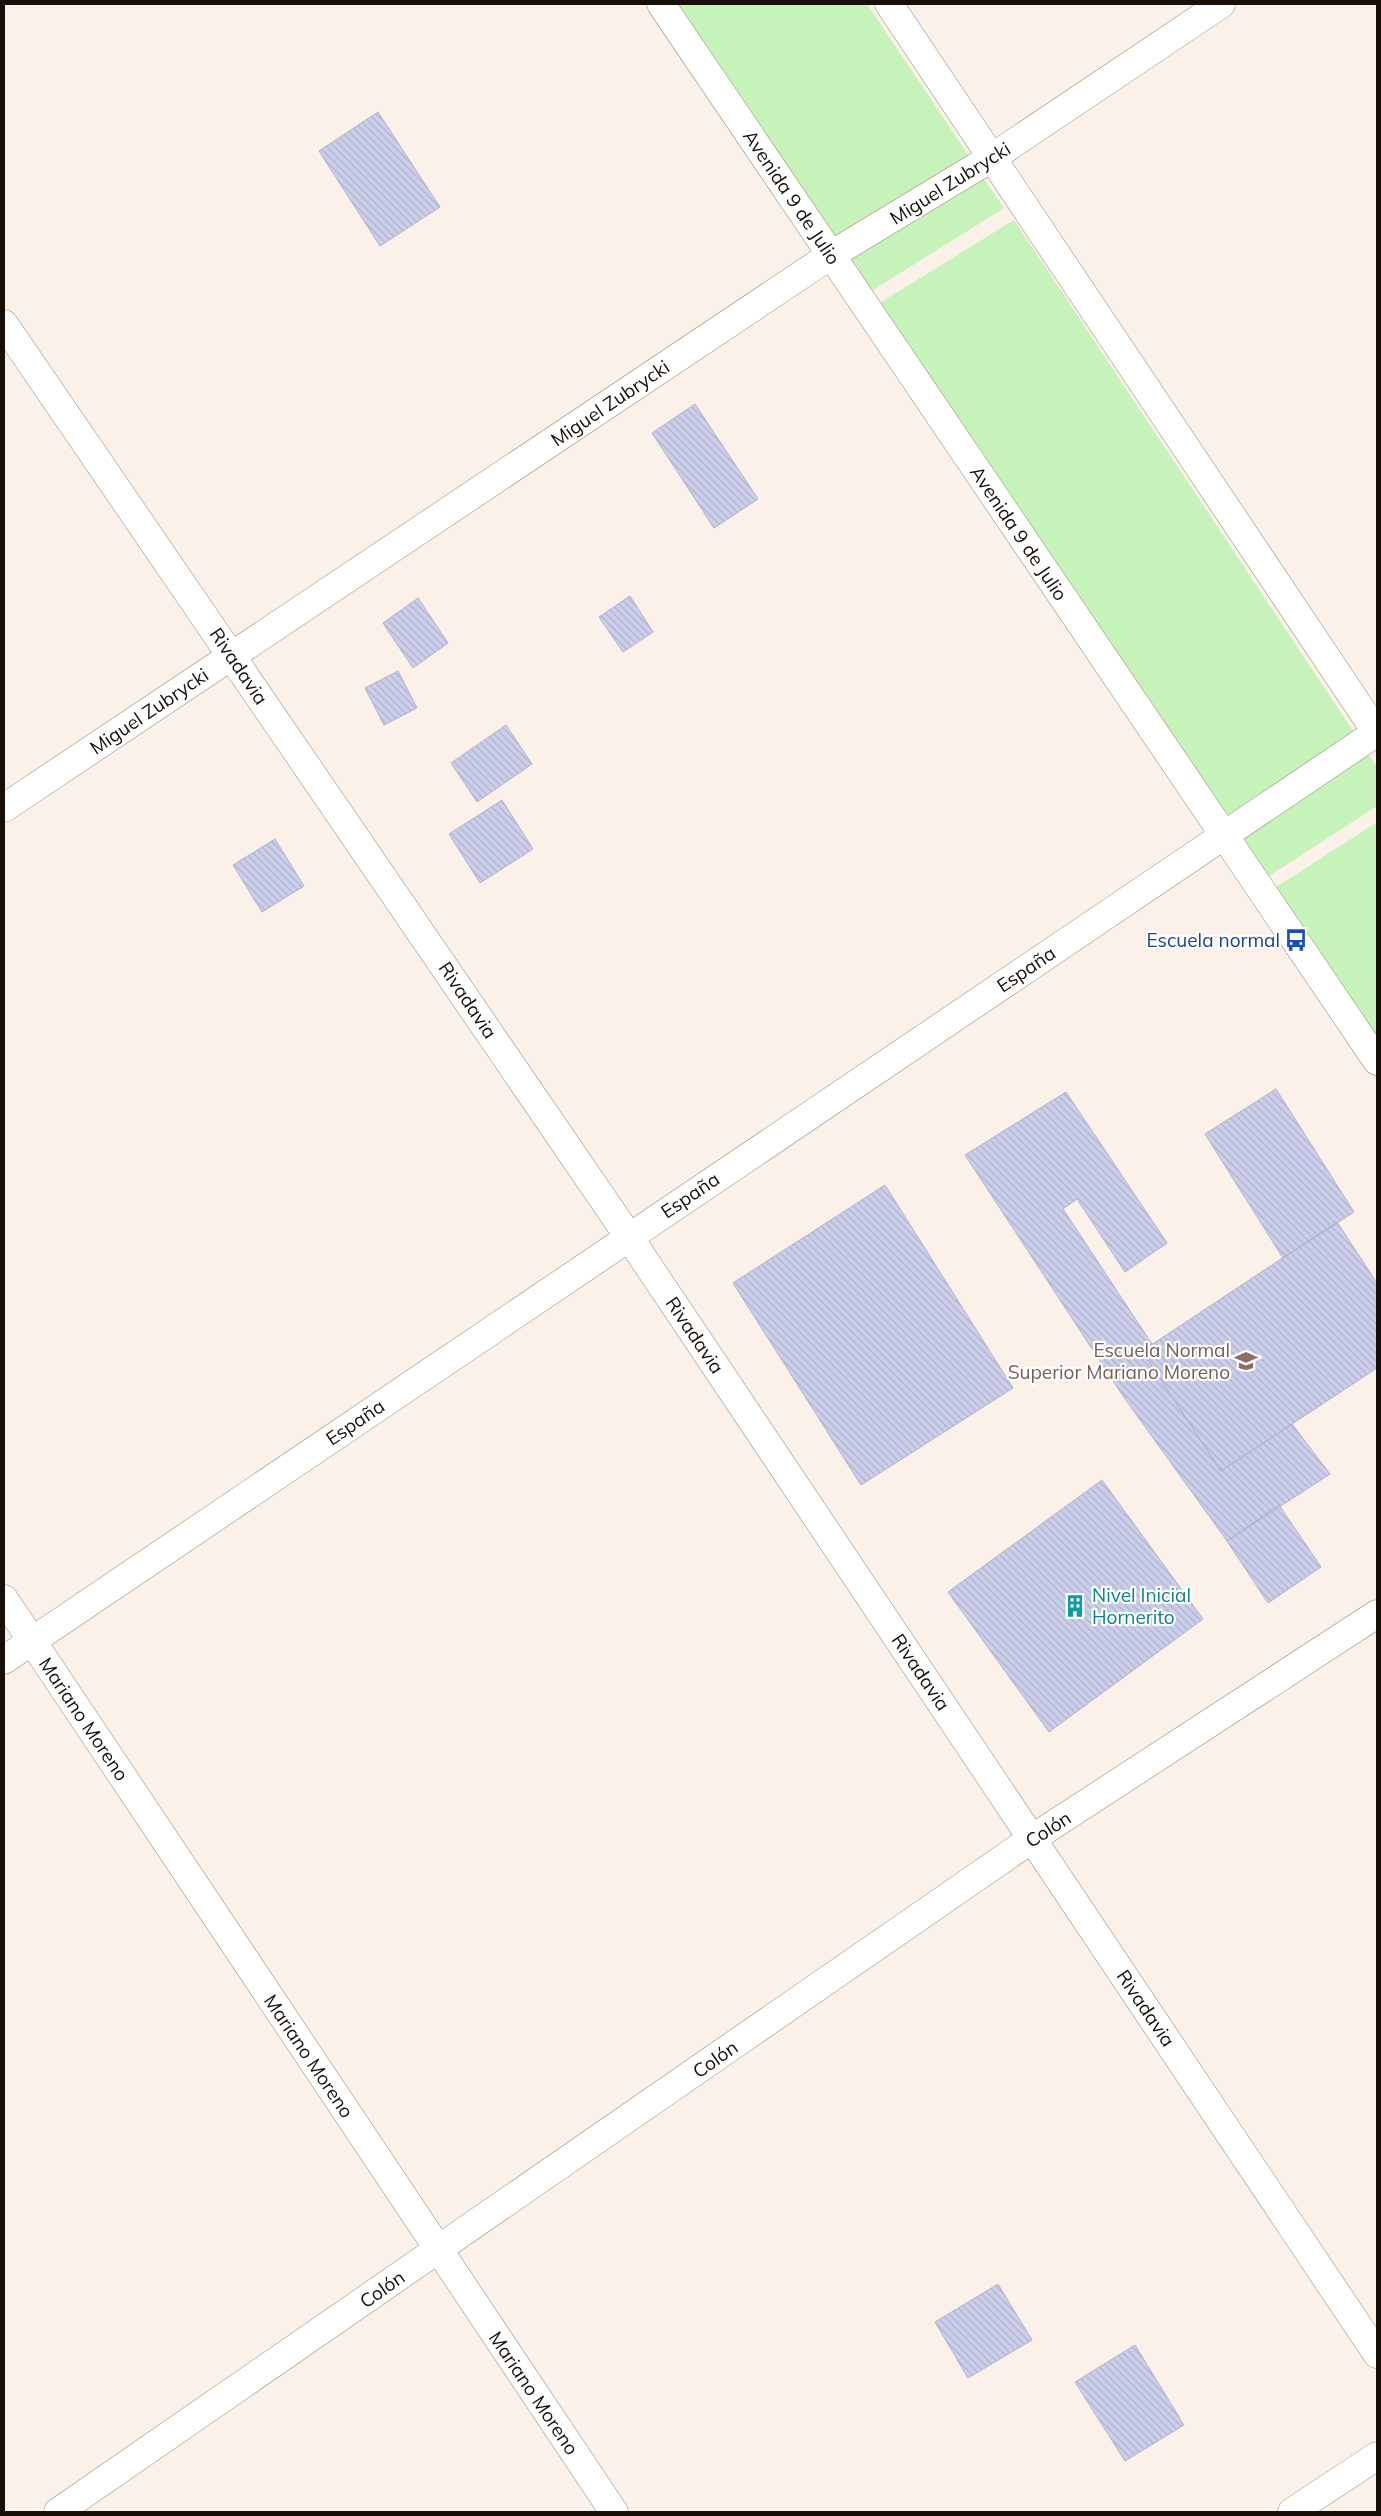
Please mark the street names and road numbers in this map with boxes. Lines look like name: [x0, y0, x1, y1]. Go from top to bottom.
street label: Avenida 9 de Julio: [738, 125, 846, 269]
street label: Miguel Zubrycki: [885, 136, 1015, 230]
street label: Miguel Zubrycki: [546, 355, 674, 451]
street label: Avenida 9 de Julio: [965, 461, 1073, 605]
street label: Rivadavia: [205, 623, 273, 709]
street label: Miguel Zubrycki: [85, 663, 213, 759]
street label: España: [992, 941, 1060, 997]
street label: Rivadavia: [434, 957, 502, 1043]
street label: España: [656, 1167, 724, 1223]
street label: Rivadavia: [661, 1292, 729, 1378]
street label: España: [321, 1394, 389, 1450]
street label: Rivadavia: [887, 1629, 955, 1715]
street label: Mariano Moreno: [34, 1653, 134, 1785]
street label: Colón: [1021, 1805, 1075, 1853]
street label: Rivadavia: [1112, 1965, 1180, 2051]
street label: Mariano Moreno: [259, 1990, 359, 2122]
street label: Colón: [688, 2035, 742, 2083]
street label: Colón: [355, 2265, 409, 2313]
street label: Mariano Moreno: [484, 2327, 584, 2459]

